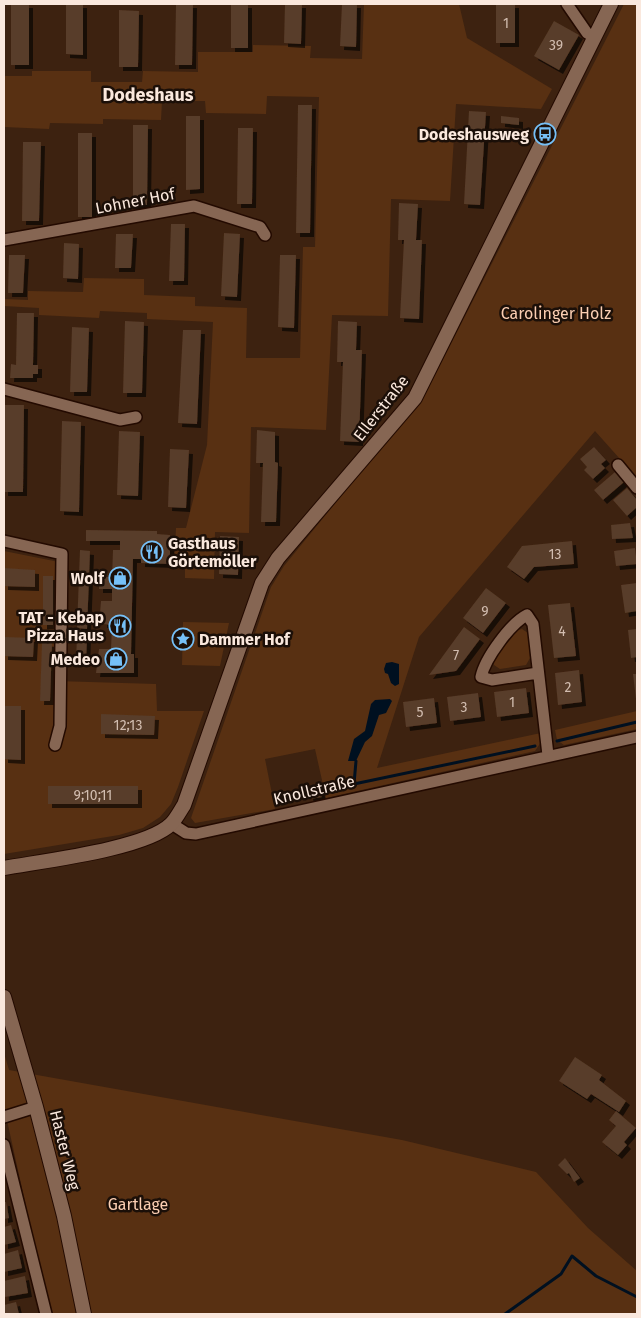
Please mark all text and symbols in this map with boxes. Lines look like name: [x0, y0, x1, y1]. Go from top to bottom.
house number: 1: [503, 15, 509, 32]
house number: 39: [549, 37, 563, 54]
district label: Dodeshaus: [103, 84, 194, 106]
bus stop icon: Dodeshausweg: [533, 122, 557, 146]
place label: Dodeshausweg: [419, 125, 529, 144]
street label: Lohner Hof: [94, 184, 178, 218]
park label: Carolinger Holz: [501, 304, 611, 323]
street label: Ellerstraße: [349, 371, 413, 445]
place label: Gasthaus Görtemöller: [168, 534, 257, 571]
restaurant icon: Gasthaus Görtemöller: [140, 540, 164, 564]
house number: 13: [548, 546, 562, 563]
shop icon: Wolf: [108, 566, 132, 590]
place label: Wolf: [71, 569, 105, 588]
house number: 9: [481, 603, 489, 620]
place label: TAT - Kebap Pizza Haus: [18, 608, 104, 645]
restaurant icon: TAT - Kebap Pizza Haus: [108, 614, 132, 638]
house number: 4: [558, 623, 566, 640]
place icon: Dammer Hof: [171, 627, 195, 651]
place label: Dammer Hof: [199, 630, 291, 649]
shop icon: Medeo: [104, 647, 128, 671]
house number: 7: [453, 647, 459, 664]
place label: Medeo: [51, 650, 100, 669]
house number: 2: [565, 679, 572, 696]
house number: 1: [509, 694, 515, 711]
house number: 3: [461, 699, 468, 716]
house number: 5: [416, 704, 424, 721]
house number: 12;13: [114, 717, 142, 734]
street label: Knollstraße: [271, 771, 357, 809]
house number: 9;10;11: [74, 787, 112, 804]
street label: Haster Weg: [46, 1108, 84, 1193]
park label: Gartlage: [108, 1195, 168, 1214]

